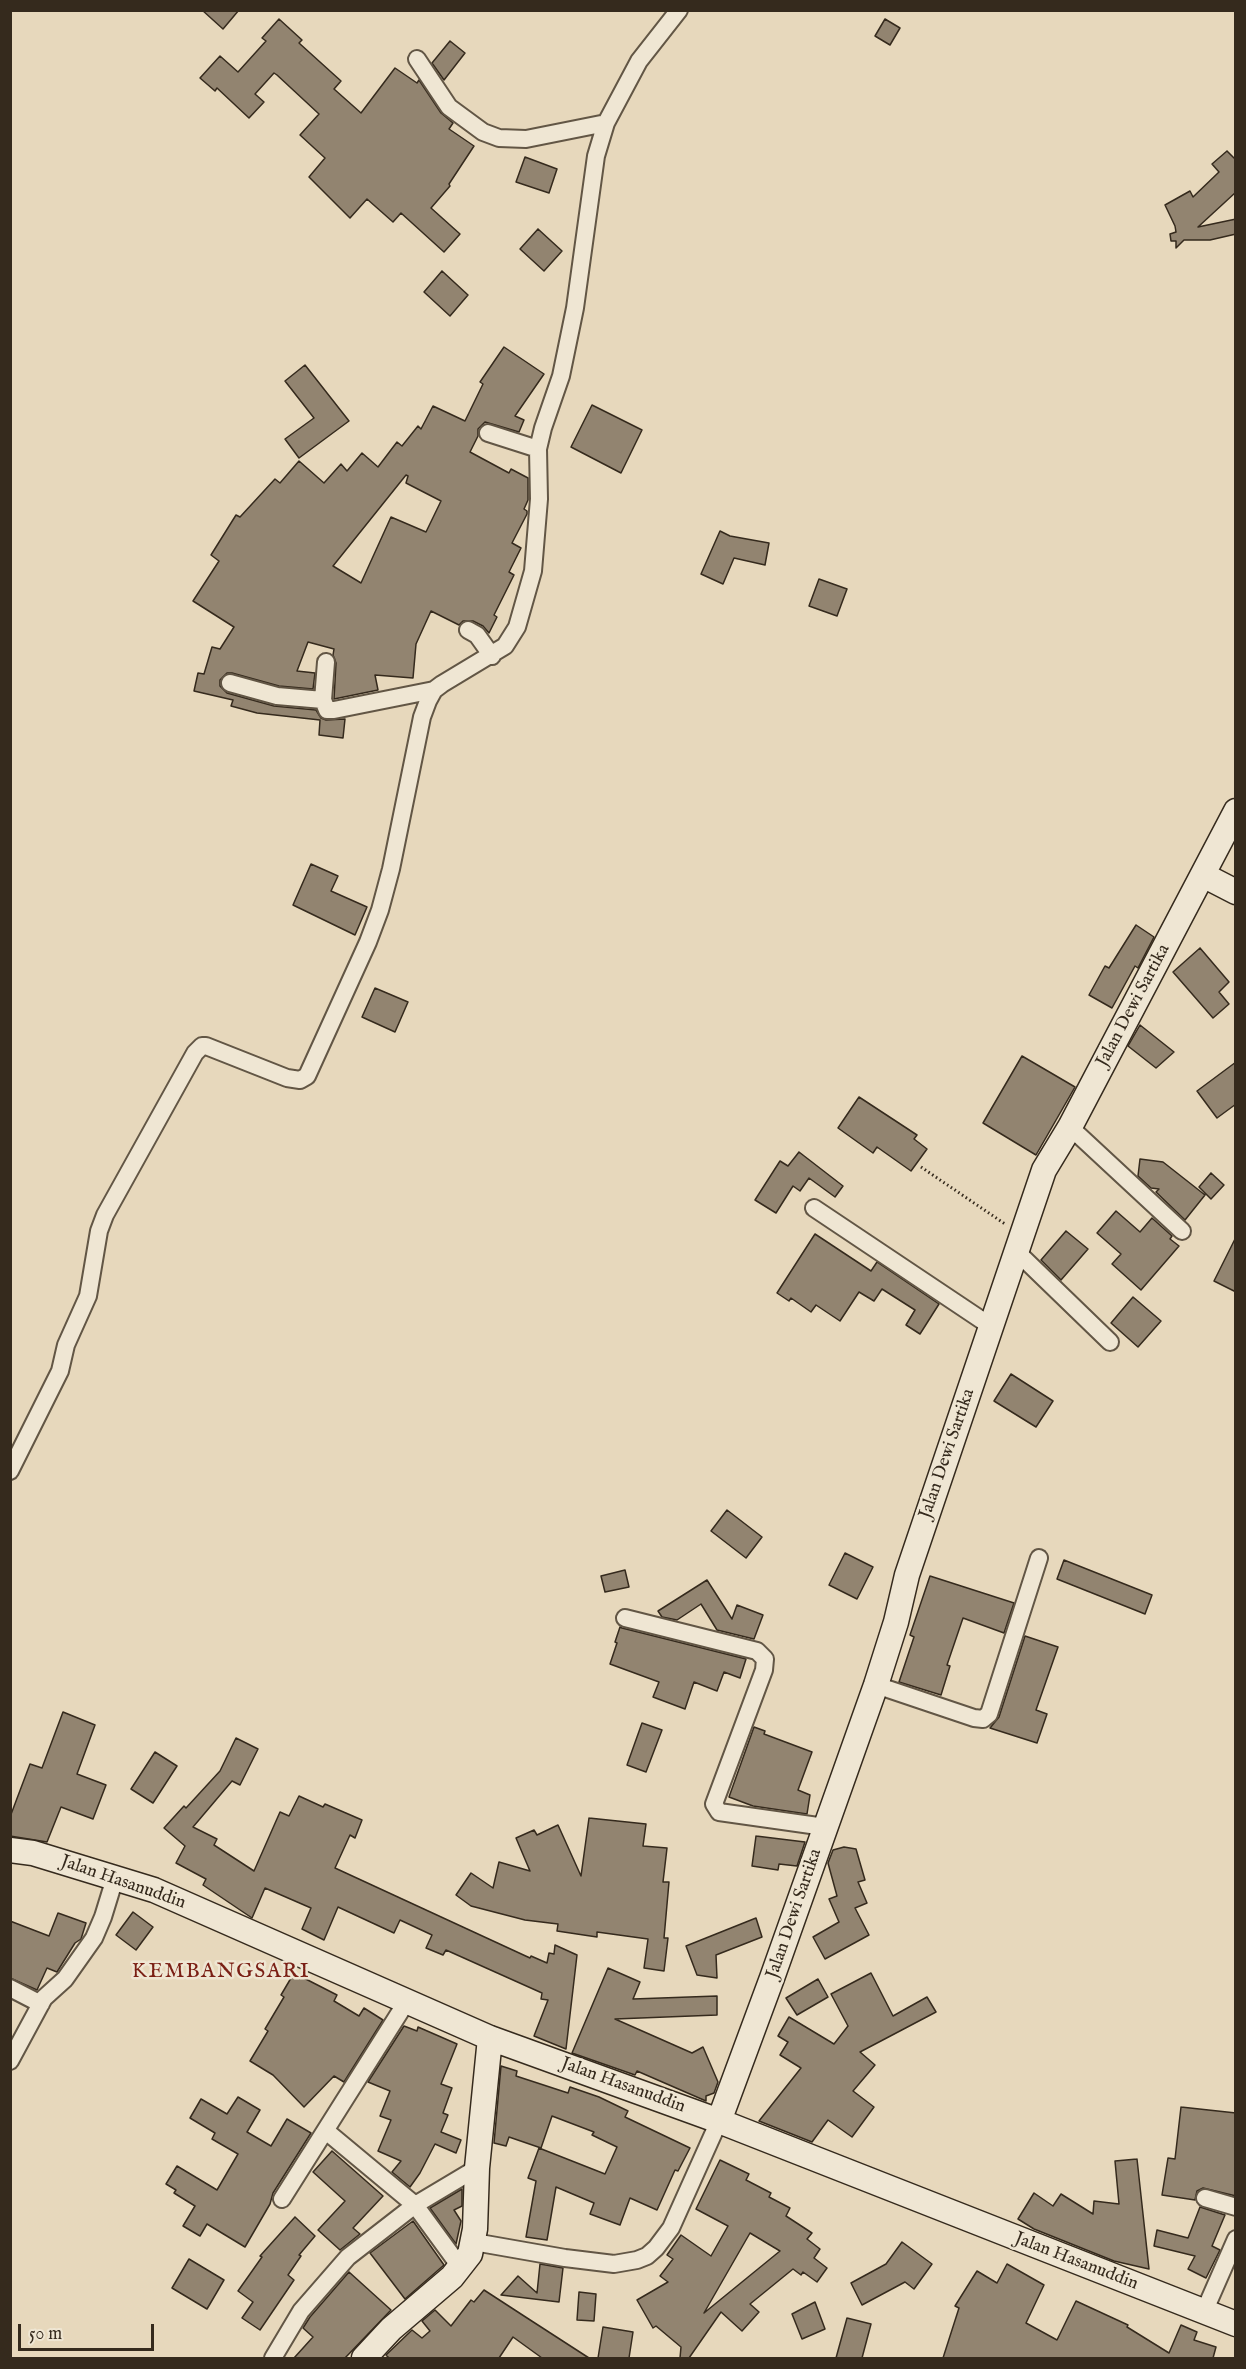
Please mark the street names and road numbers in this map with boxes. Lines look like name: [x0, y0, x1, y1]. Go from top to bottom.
street label: Jalan Dewi Sartika: [1092, 941, 1176, 1071]
street label: Jalan Dewi Sartika: [916, 1386, 980, 1522]
street label: Jalan Dewi Sartika: [763, 1846, 827, 1982]
street label: Jalan Hasanuddin: [58, 1852, 188, 1914]
street label: Jalan Hasanuddin: [558, 2054, 688, 2118]
street label: Jalan Hasanuddin: [1011, 2229, 1141, 2295]

